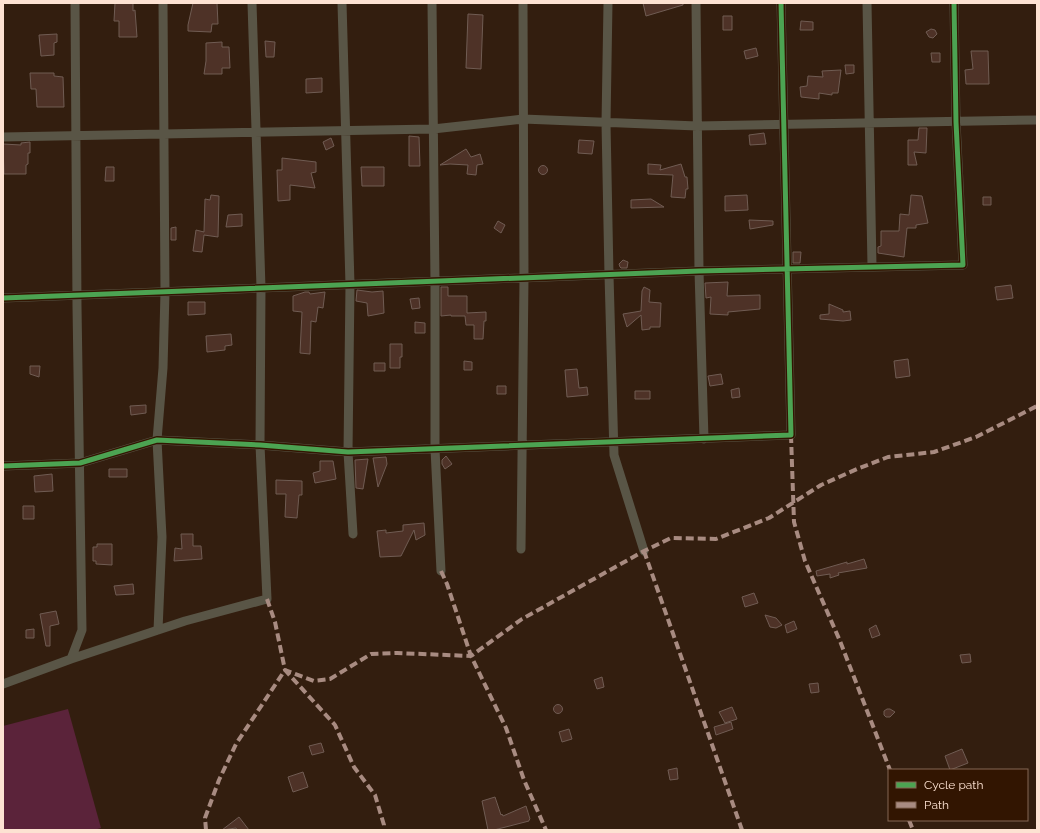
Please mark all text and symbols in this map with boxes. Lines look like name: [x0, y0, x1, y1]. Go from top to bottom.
legend: [888, 769, 1028, 821]
text: Cycle path: [924, 778, 983, 792]
text: Path: [924, 798, 949, 812]

